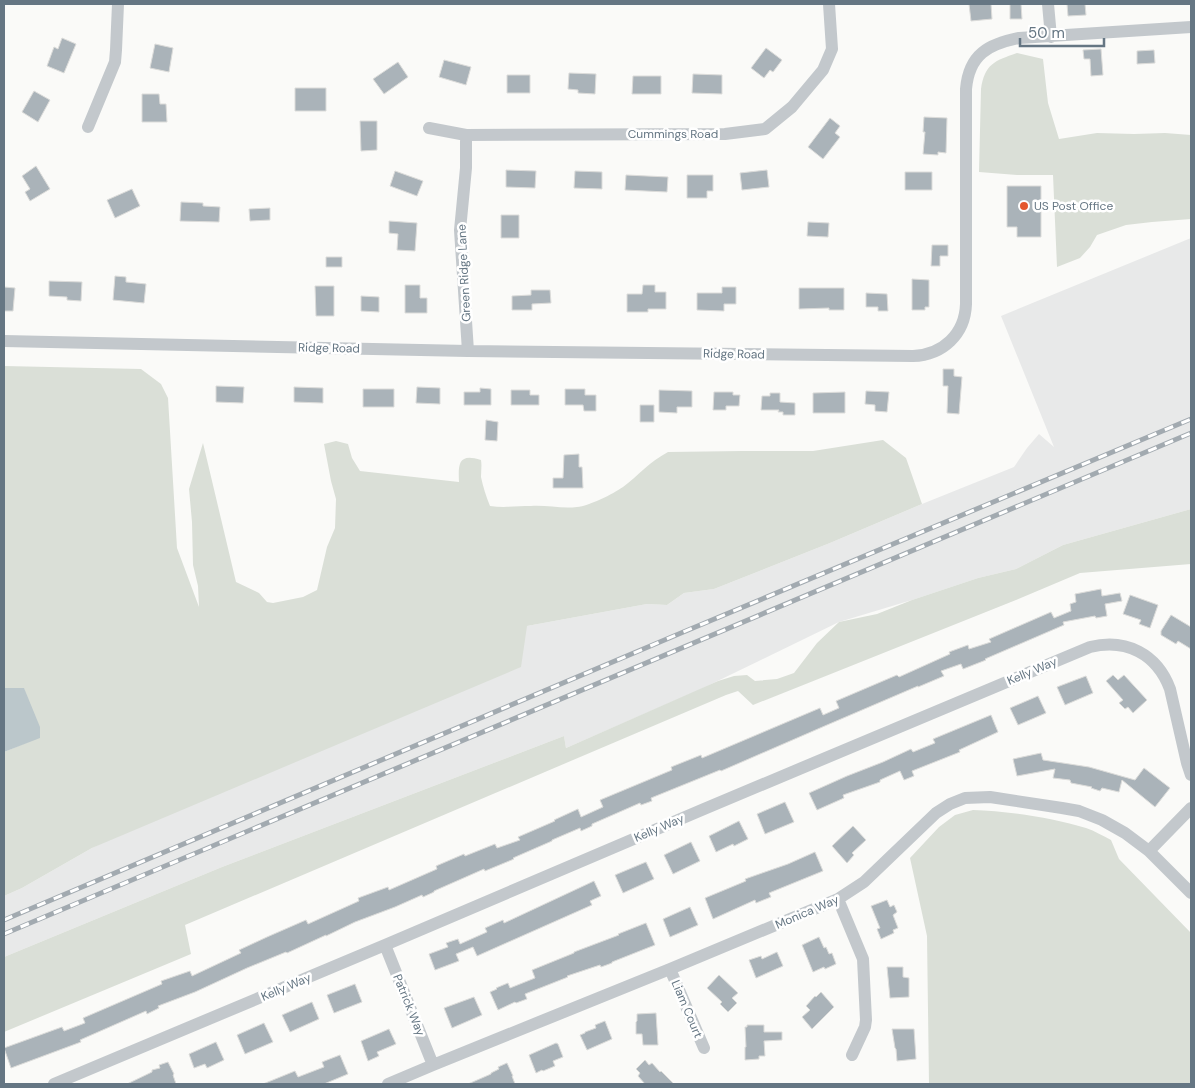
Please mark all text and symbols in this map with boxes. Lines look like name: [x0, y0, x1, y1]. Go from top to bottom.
scale bar: [1020, 15, 1104, 47]
text: 50 m: [1028, 23, 1065, 43]
street label: Cummings Road: [628, 126, 718, 142]
place label: US Post Office: [1034, 198, 1113, 214]
marker: US Post Office: [1018, 200, 1030, 212]
street label: Green Ridge Lane: [453, 224, 475, 322]
street label: Ridge Road: [298, 339, 360, 357]
street label: Ridge Road: [703, 345, 765, 363]
street label: Kelly Way: [1005, 653, 1060, 689]
street label: Kelly Way: [632, 810, 687, 846]
street label: Monica Way: [773, 891, 842, 933]
street label: Kelly Way: [259, 969, 314, 1005]
street label: Patrick Way: [389, 972, 429, 1039]
street label: Liam Court: [668, 978, 706, 1041]

